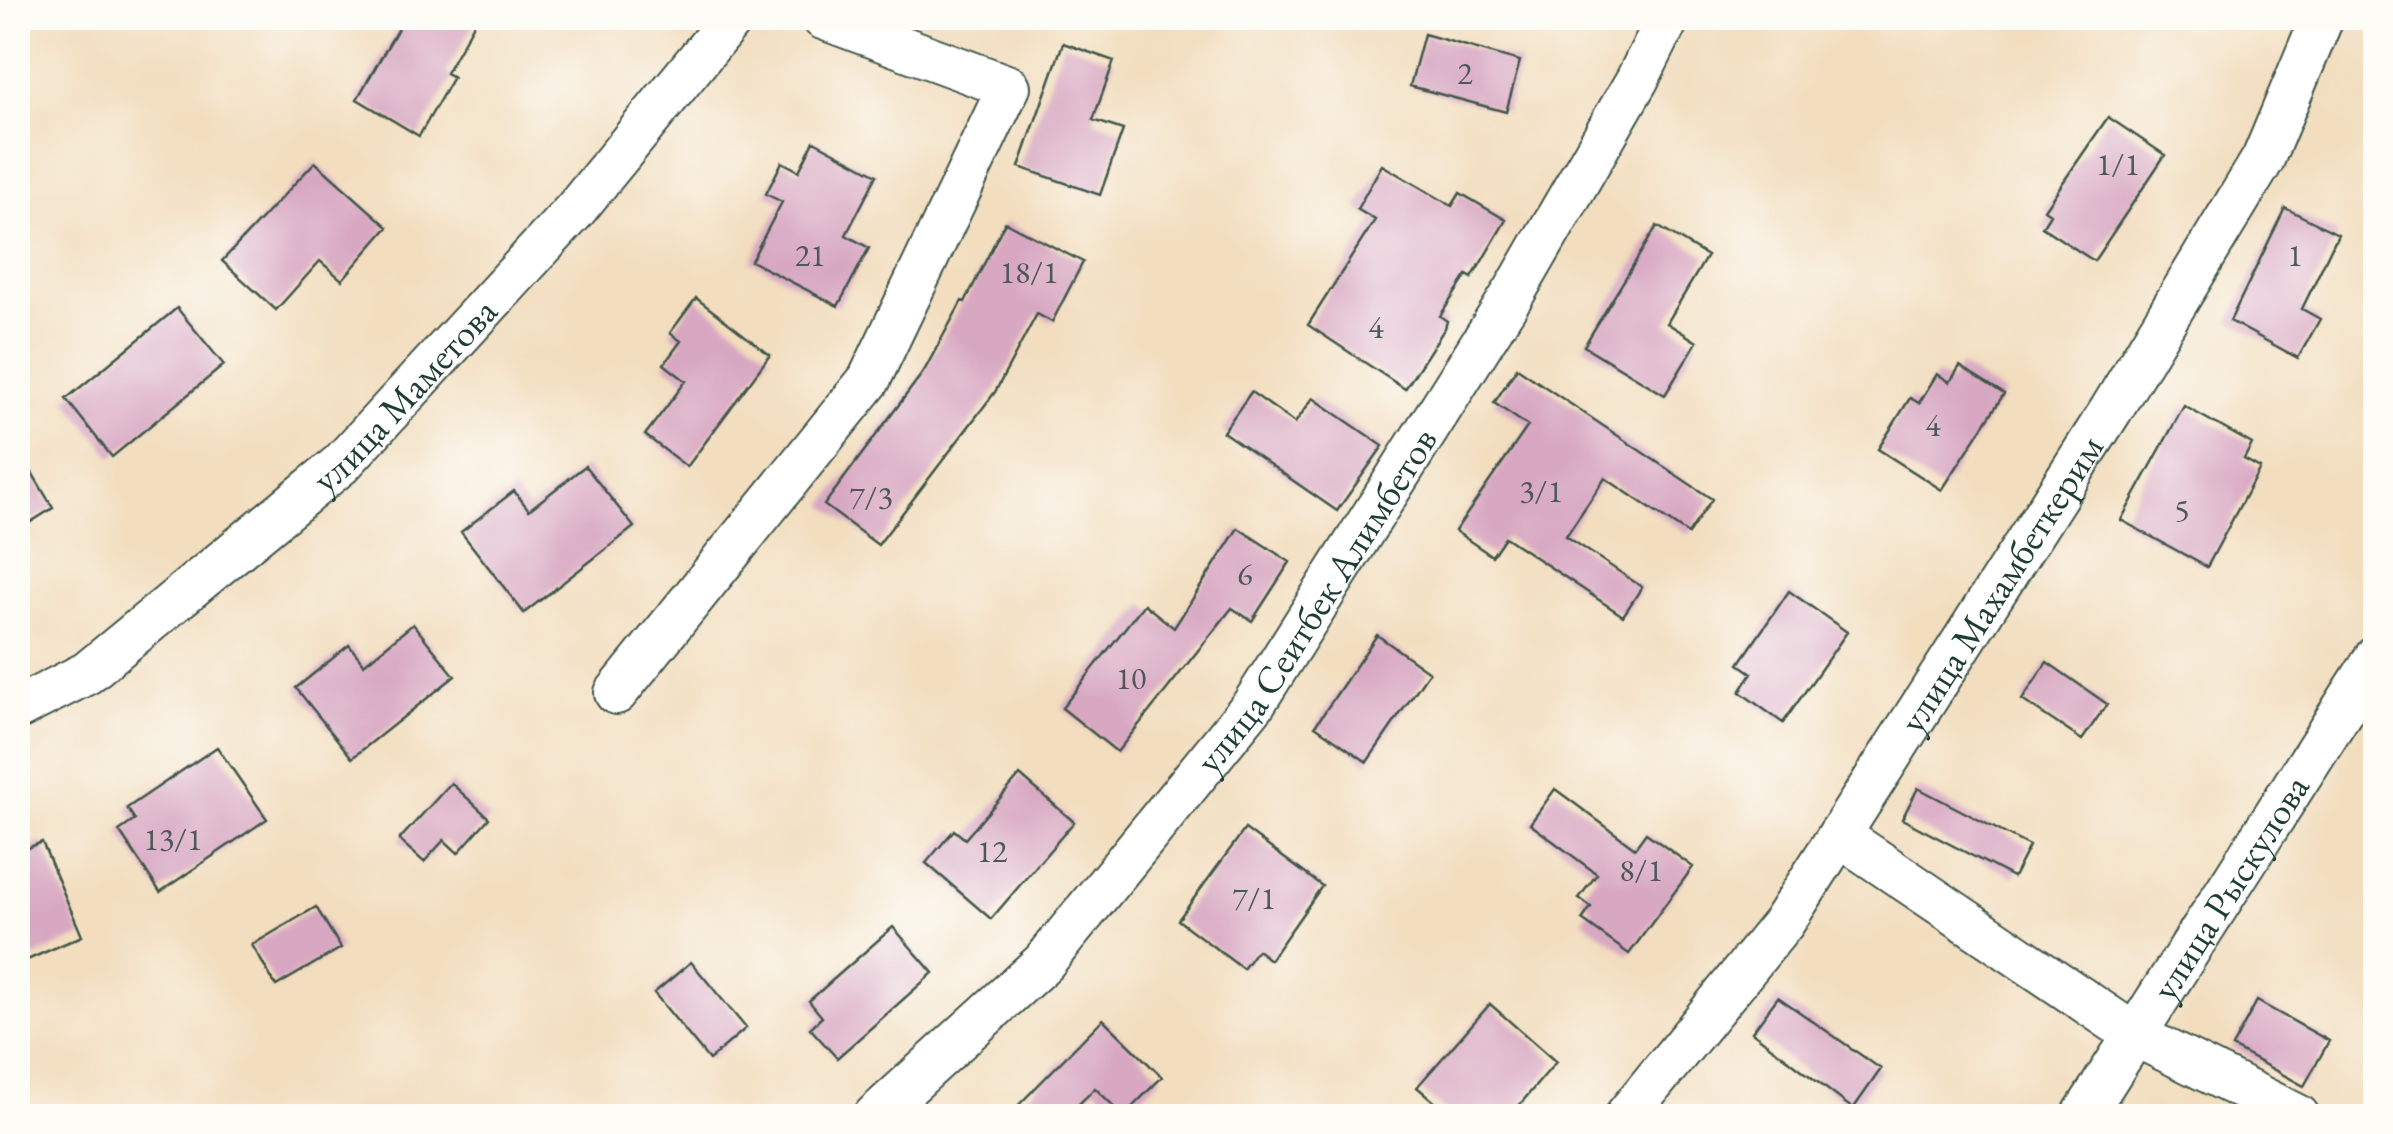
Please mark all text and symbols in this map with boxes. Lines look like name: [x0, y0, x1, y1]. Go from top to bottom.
house number: 2: [1457, 52, 1473, 94]
house number: 1/1: [2096, 143, 2140, 185]
house number: 21: [795, 234, 825, 276]
house number: 1: [2287, 234, 2303, 276]
house number: 18/1: [1000, 251, 1058, 293]
street label: улица Маметова: [302, 286, 508, 503]
house number: 4: [1368, 306, 1384, 348]
house number: 4: [1925, 404, 1941, 446]
street label: улица Сеитбек Алимбетов: [1184, 418, 1447, 783]
street label: улица Махамбеткерим: [1887, 425, 2114, 741]
house number: 3/1: [1519, 470, 1563, 512]
house number: 7/3: [849, 476, 893, 518]
house number: 5: [2174, 489, 2190, 531]
house number: 6: [1237, 553, 1253, 595]
house number: 10: [1116, 657, 1146, 699]
street label: улица Рыскулова: [2139, 764, 2320, 1009]
house number: 13/1: [144, 818, 202, 860]
house number: 12: [977, 830, 1008, 872]
house number: 8/1: [1619, 849, 1663, 891]
house number: 7/1: [1232, 877, 1276, 919]

